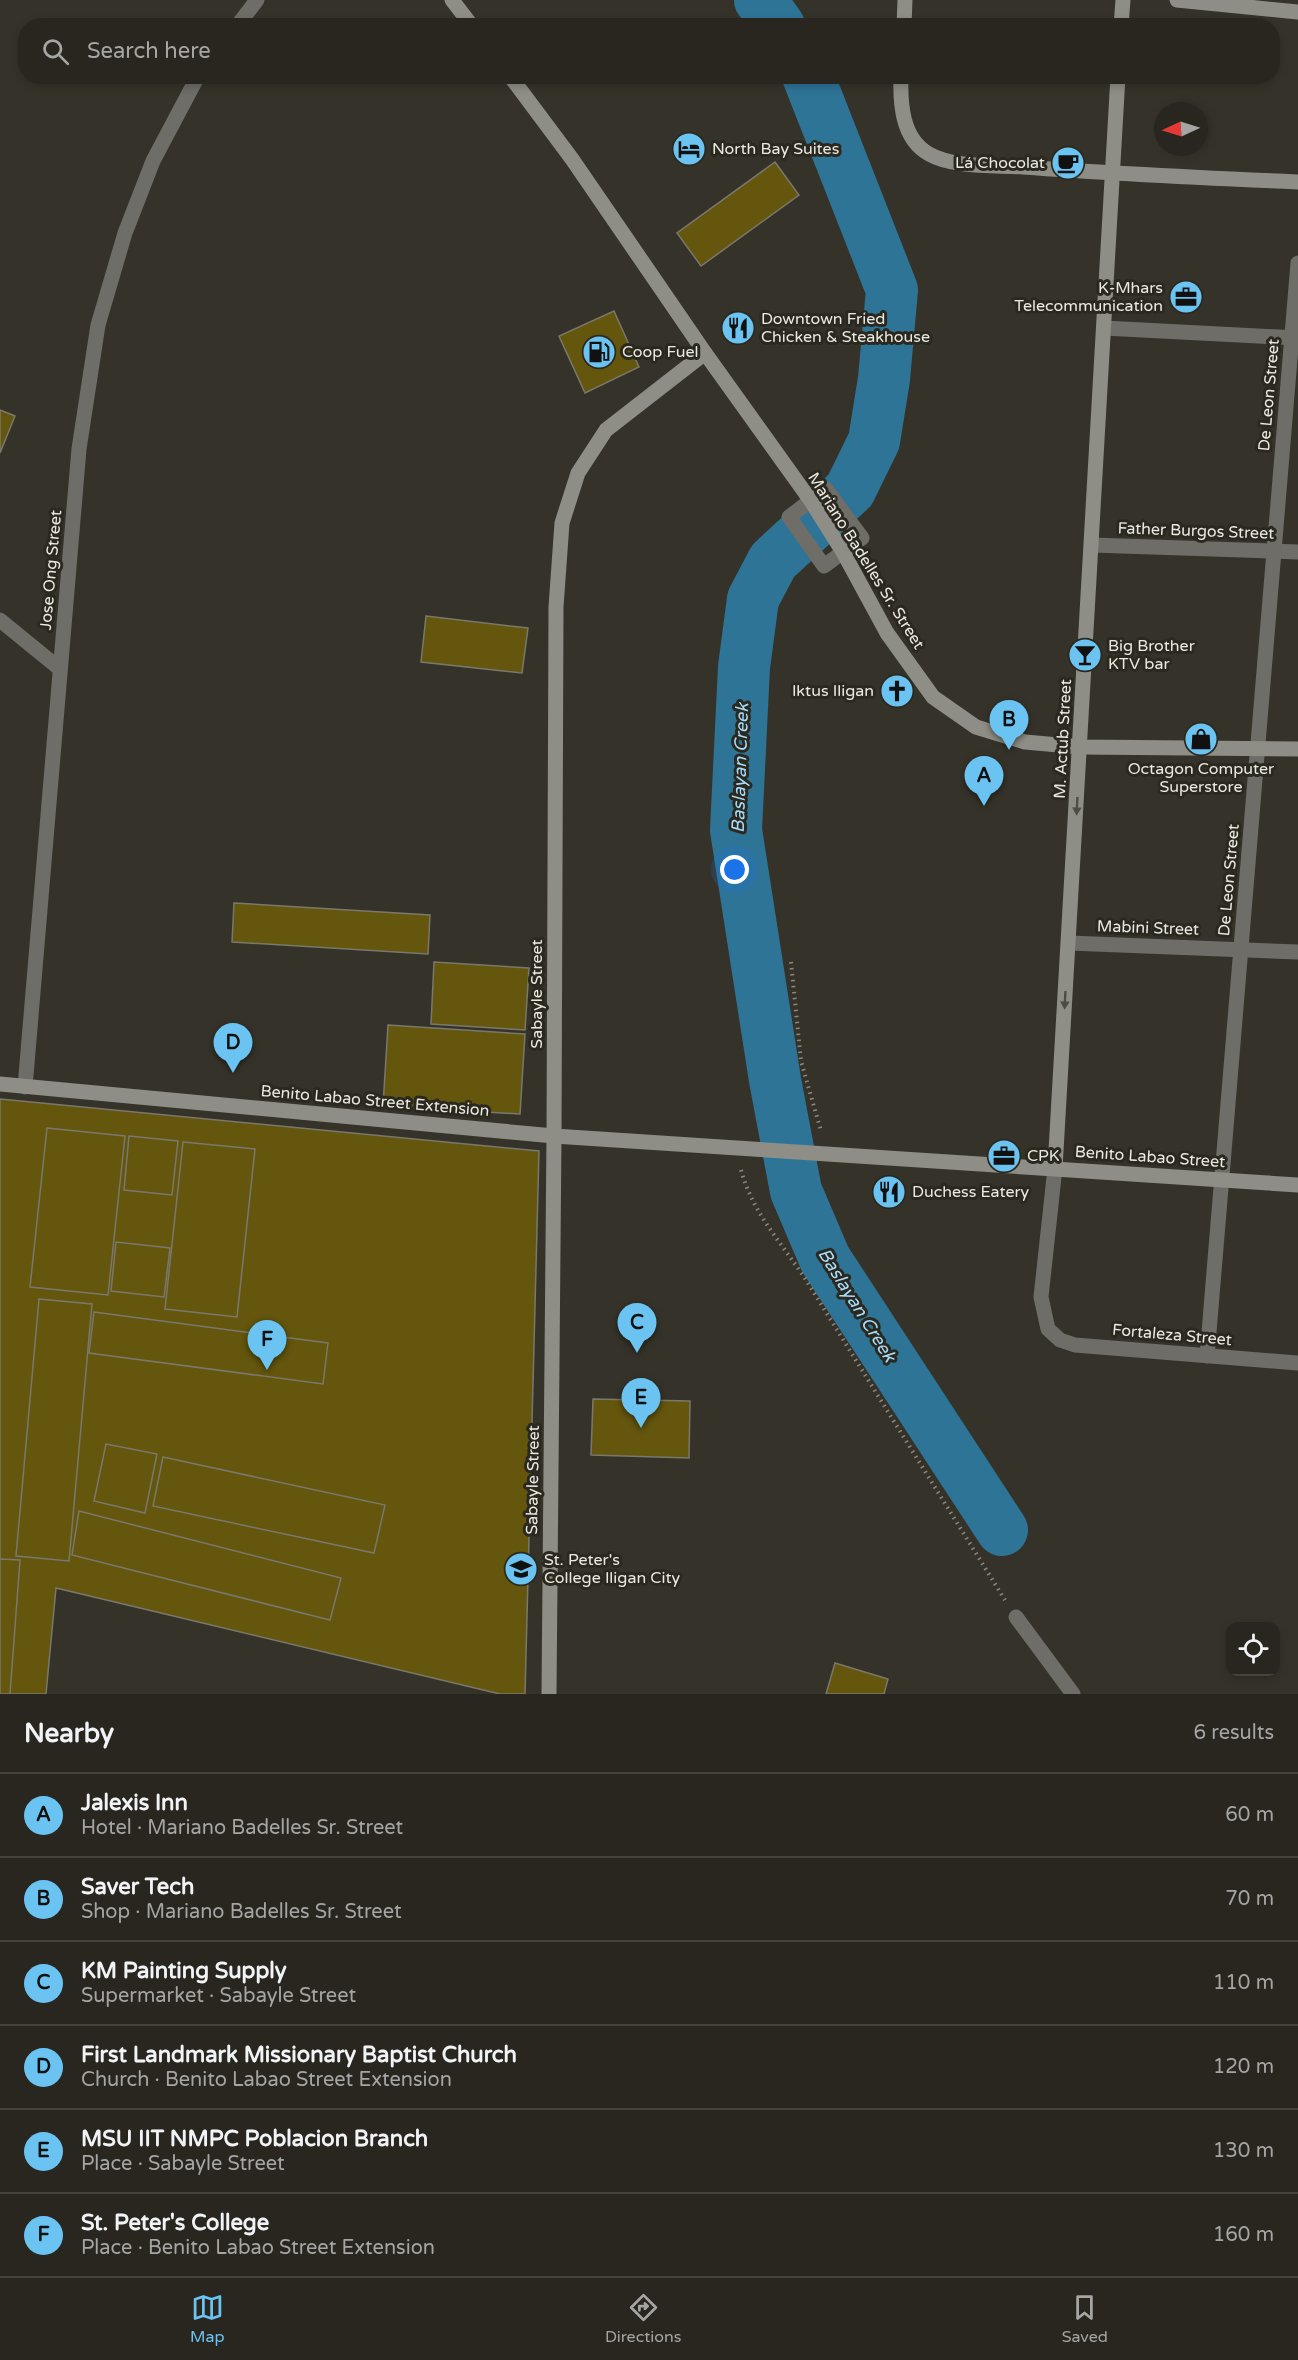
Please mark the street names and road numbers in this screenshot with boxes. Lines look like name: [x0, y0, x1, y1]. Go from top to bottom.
street label: De Leon Street: [1254, 338, 1284, 452]
street label: Mariano Badelles Sr. Street: [803, 469, 929, 653]
street label: Jose Ong Street: [36, 509, 66, 631]
street label: Father Burgos Street: [1117, 518, 1275, 544]
street label: M. Actub Street: [1050, 679, 1076, 799]
street label: De Leon Street: [1214, 823, 1244, 937]
street label: Mabini Street: [1097, 916, 1199, 940]
street label: Sabayle Street: [527, 939, 547, 1049]
street label: Benito Labao Street Extension: [260, 1081, 490, 1121]
street label: Benito Labao Street: [1074, 1142, 1226, 1172]
street label: Fortaleza Street: [1111, 1320, 1233, 1350]
street label: Sabayle Street: [522, 1425, 544, 1535]

